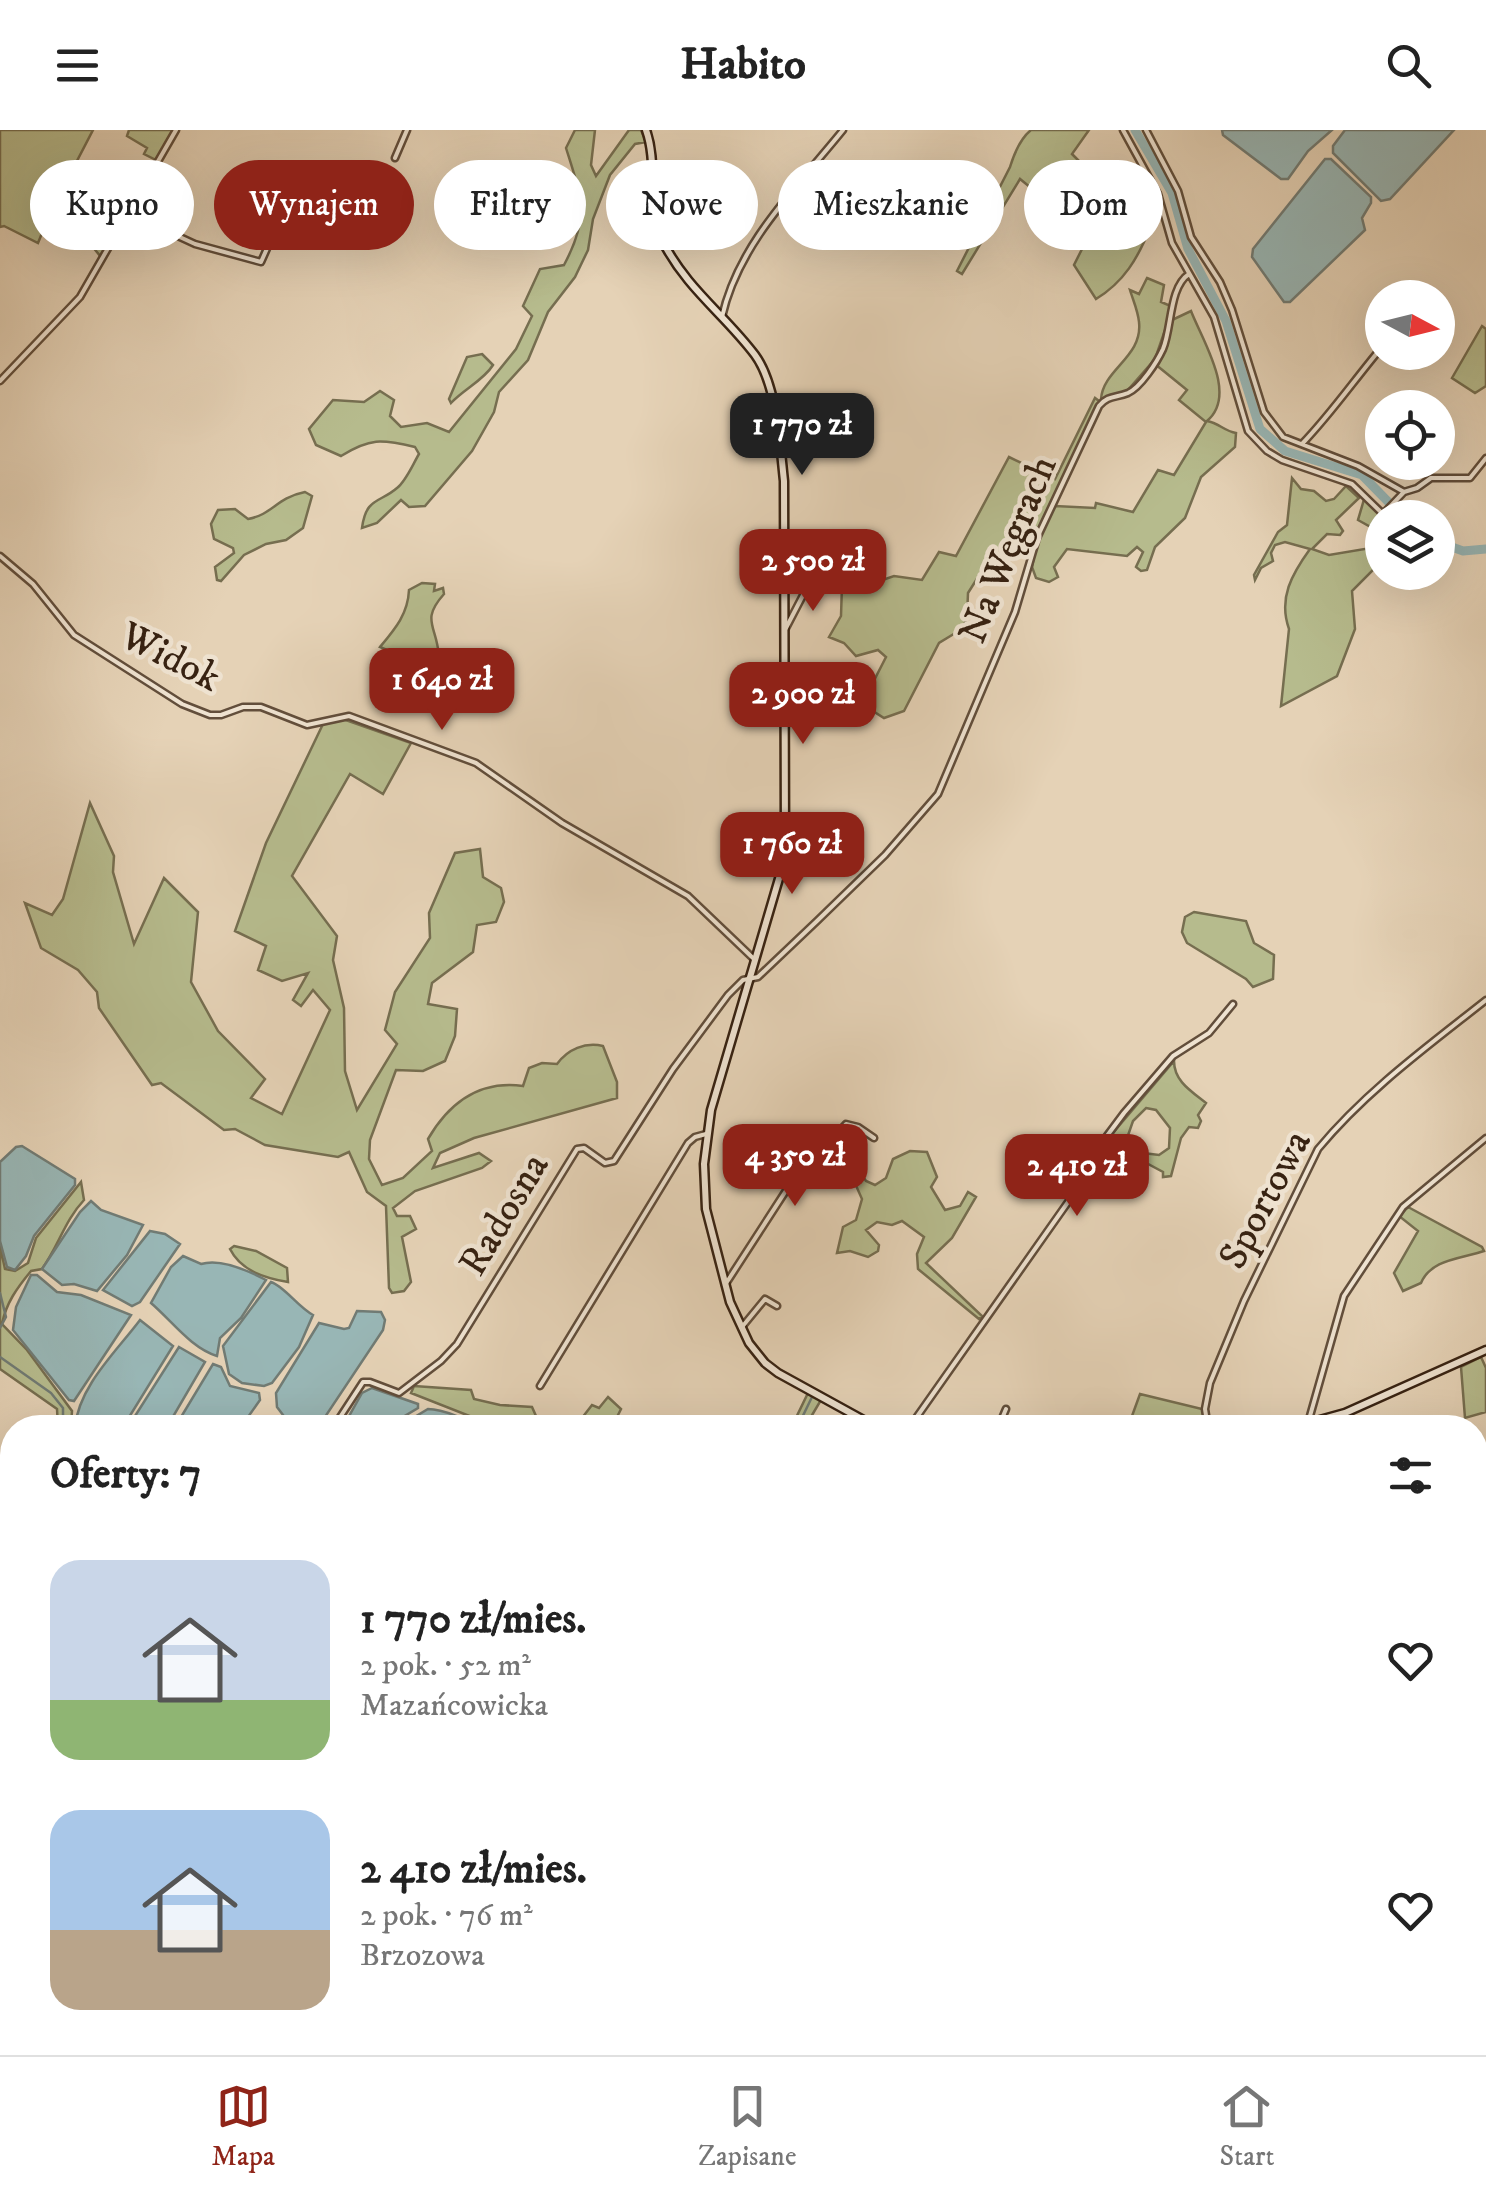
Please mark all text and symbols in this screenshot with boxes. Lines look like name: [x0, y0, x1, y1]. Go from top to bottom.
text: Habito: [680, 37, 806, 93]
icon: menu: [50, 38, 105, 93]
icon: search: [1381, 38, 1436, 93]
chip: Kupno: [30, 160, 194, 250]
chip: Wynajem: [214, 160, 414, 250]
chip: Filtry: [434, 160, 586, 250]
chip: Nowe: [606, 160, 758, 250]
chip: Mieszkanie: [778, 160, 1004, 250]
chip: Dom: [1024, 160, 1163, 250]
north arrow: [1365, 280, 1455, 370]
map controls: [1365, 280, 1455, 590]
button: locate: [1365, 390, 1455, 480]
pin: 1 770 zł: [699, 393, 905, 478]
text: 1 770 zł: [752, 405, 852, 445]
street label: Na Węgrach: [949, 449, 1069, 651]
button: layers: [1365, 500, 1455, 590]
pin: 2 500 zł: [710, 529, 916, 614]
text: 2 500 zł: [761, 541, 865, 581]
street label: Widok: [111, 611, 229, 704]
pin: 1 640 zł: [339, 648, 545, 733]
text: 1 640 zł: [391, 660, 493, 700]
pin: 2 900 zł: [700, 662, 906, 747]
text: 2 900 zł: [751, 674, 855, 714]
pin: 1 760 zł: [689, 812, 895, 897]
text: 1 760 zł: [742, 824, 842, 864]
street label: Sportowa: [1209, 1122, 1323, 1278]
pin: 4 350 zł: [692, 1124, 898, 1209]
pin: 2 410 zł: [974, 1134, 1180, 1219]
text: 4 350 zł: [745, 1136, 845, 1176]
street label: Radosna: [449, 1145, 561, 1285]
text: 2 410 zł: [1027, 1146, 1127, 1186]
icon: filters: [1383, 1448, 1438, 1503]
text: Oferty: 7: [50, 1449, 201, 1501]
text: 1 770 zł/mies.: [360, 1594, 586, 1646]
icon: home: [130, 1600, 250, 1720]
icon: heart: [1383, 1633, 1438, 1688]
text: 2 pok. · 52 m²: [360, 1646, 531, 1686]
text: Mazańcowicka: [360, 1686, 548, 1726]
text: 2 410 zł/mies.: [360, 1844, 587, 1896]
icon: home: [130, 1850, 250, 1970]
icon: heart: [1383, 1883, 1438, 1938]
text: 2 pok. · 76 m²: [360, 1896, 533, 1936]
text: Brzozowa: [360, 1936, 485, 1976]
tab: Mapa: [212, 2079, 275, 2174]
tab: Zapisane: [698, 2079, 796, 2174]
tab: Start: [1219, 2079, 1274, 2174]

